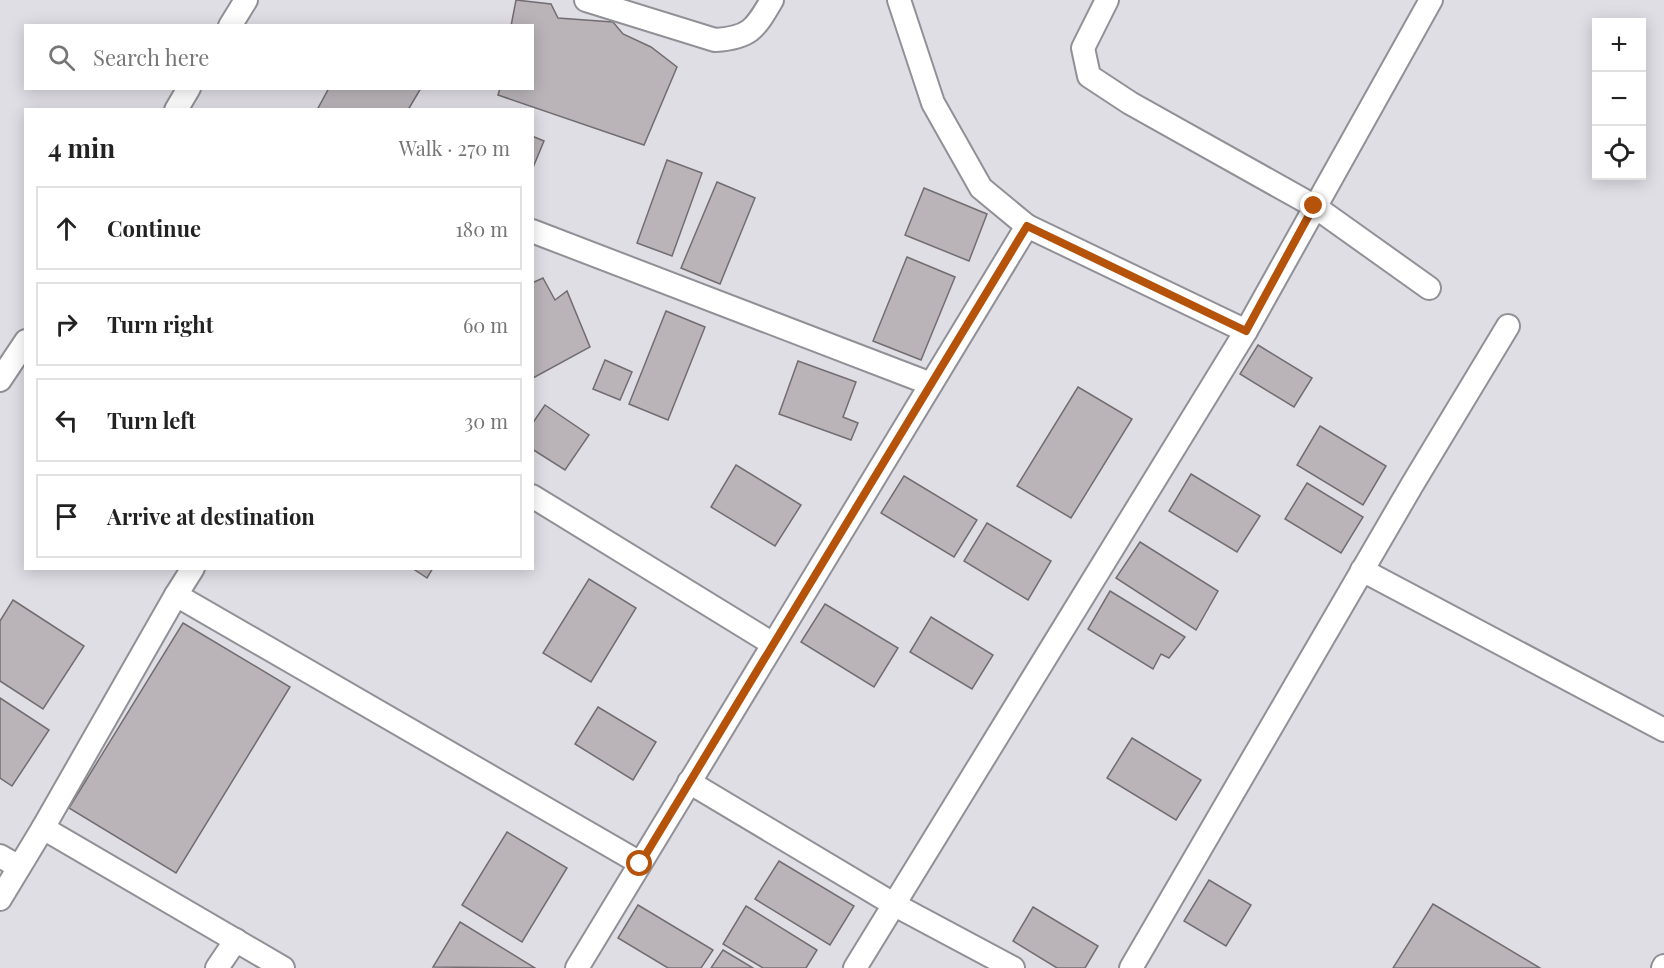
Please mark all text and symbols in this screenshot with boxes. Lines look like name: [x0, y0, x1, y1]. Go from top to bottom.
map controls: [1592, 18, 1646, 180]
button: +: [1592, 18, 1646, 72]
search box: [24, 24, 534, 90]
icon: search: [45, 41, 78, 74]
text: Search here: [93, 42, 209, 72]
button: −: [1592, 72, 1646, 126]
button: locate: [1592, 126, 1646, 180]
text: 4 min: [48, 130, 115, 165]
text: Walk · 270 m: [399, 134, 510, 161]
route end: [1300, 192, 1326, 218]
icon: ahead: [50, 212, 83, 245]
text: Continue: [107, 213, 201, 243]
text: 180 m: [455, 215, 508, 242]
icon: right: [50, 308, 83, 341]
text: Turn right: [107, 309, 213, 339]
text: 60 m: [463, 311, 508, 338]
icon: left: [50, 404, 83, 437]
text: Turn left: [107, 405, 196, 435]
text: 30 m: [464, 407, 508, 434]
icon: arrive: [50, 500, 83, 533]
text: Arrive at destination: [107, 501, 315, 531]
route start: [626, 850, 652, 876]

